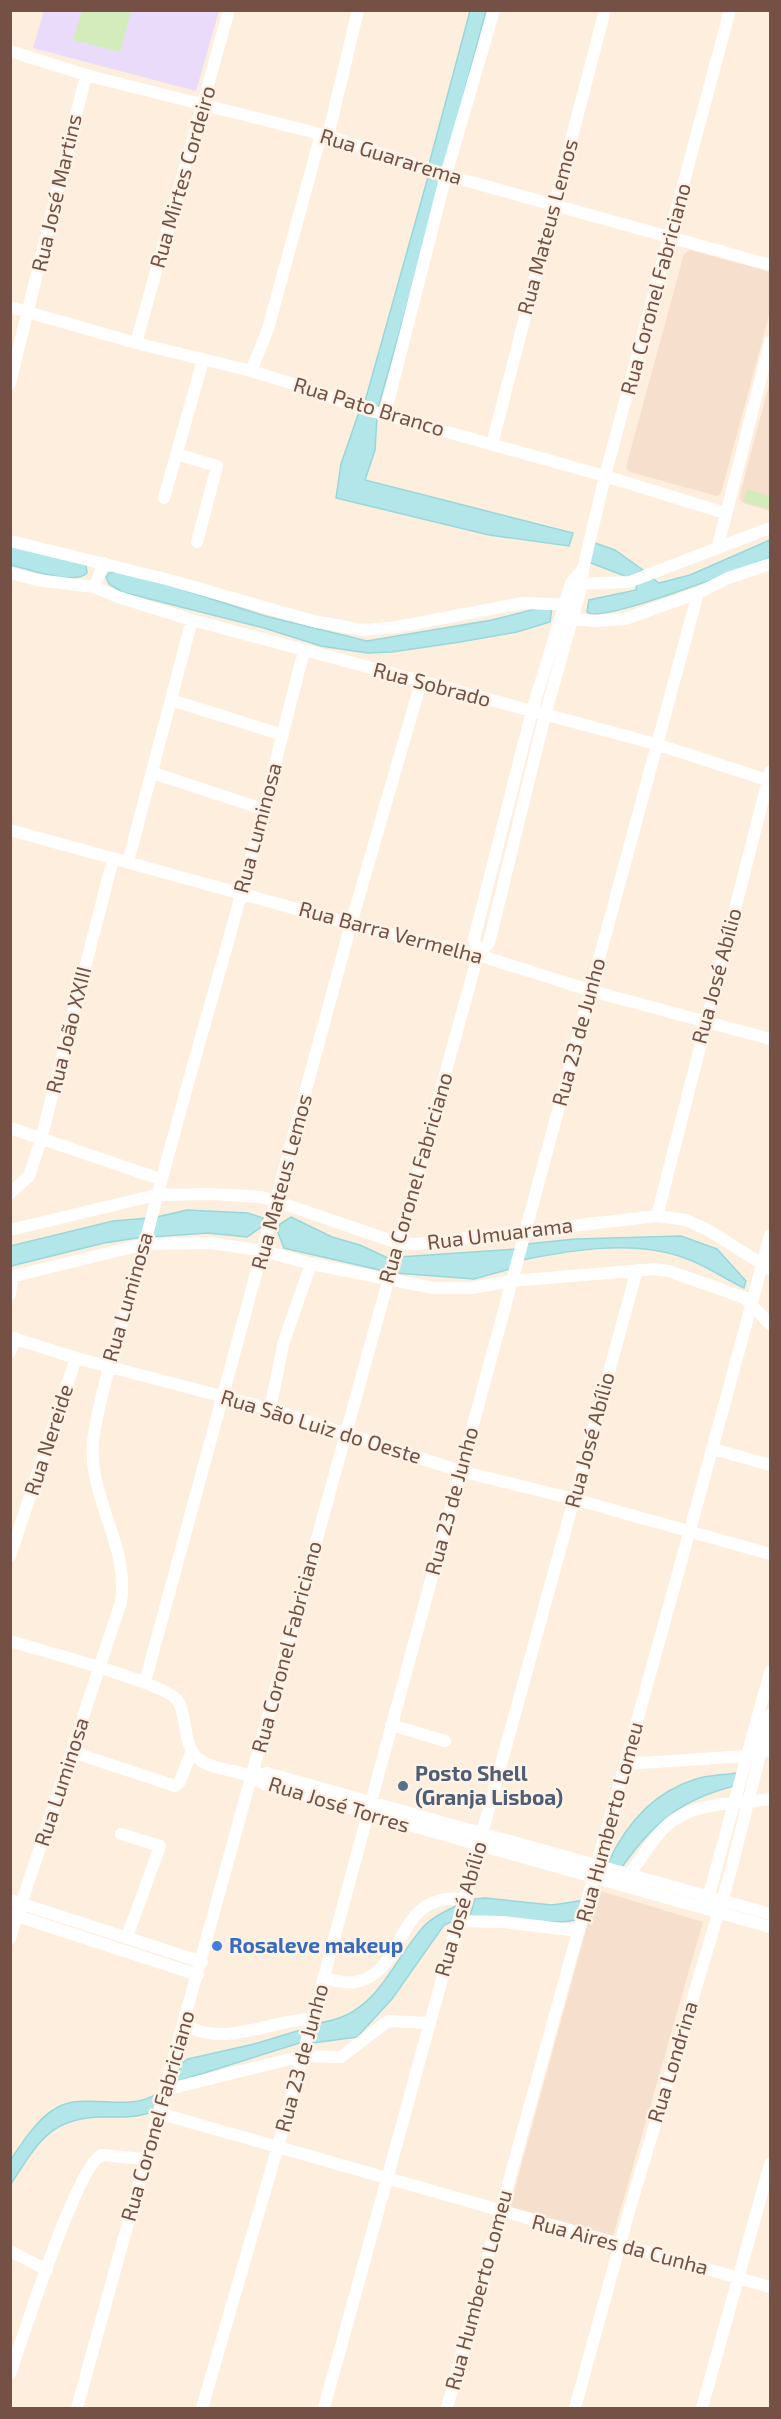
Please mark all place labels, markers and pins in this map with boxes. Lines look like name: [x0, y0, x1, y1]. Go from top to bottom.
place label: Posto Shell (Granja Lisboa): [415, 1760, 563, 1809]
marker: Posto Shell (Granja Lisboa): [396, 1779, 410, 1793]
place label: Rosaleve makeup: [229, 1932, 403, 1957]
marker: Rosaleve makeup: [210, 1939, 224, 1953]

